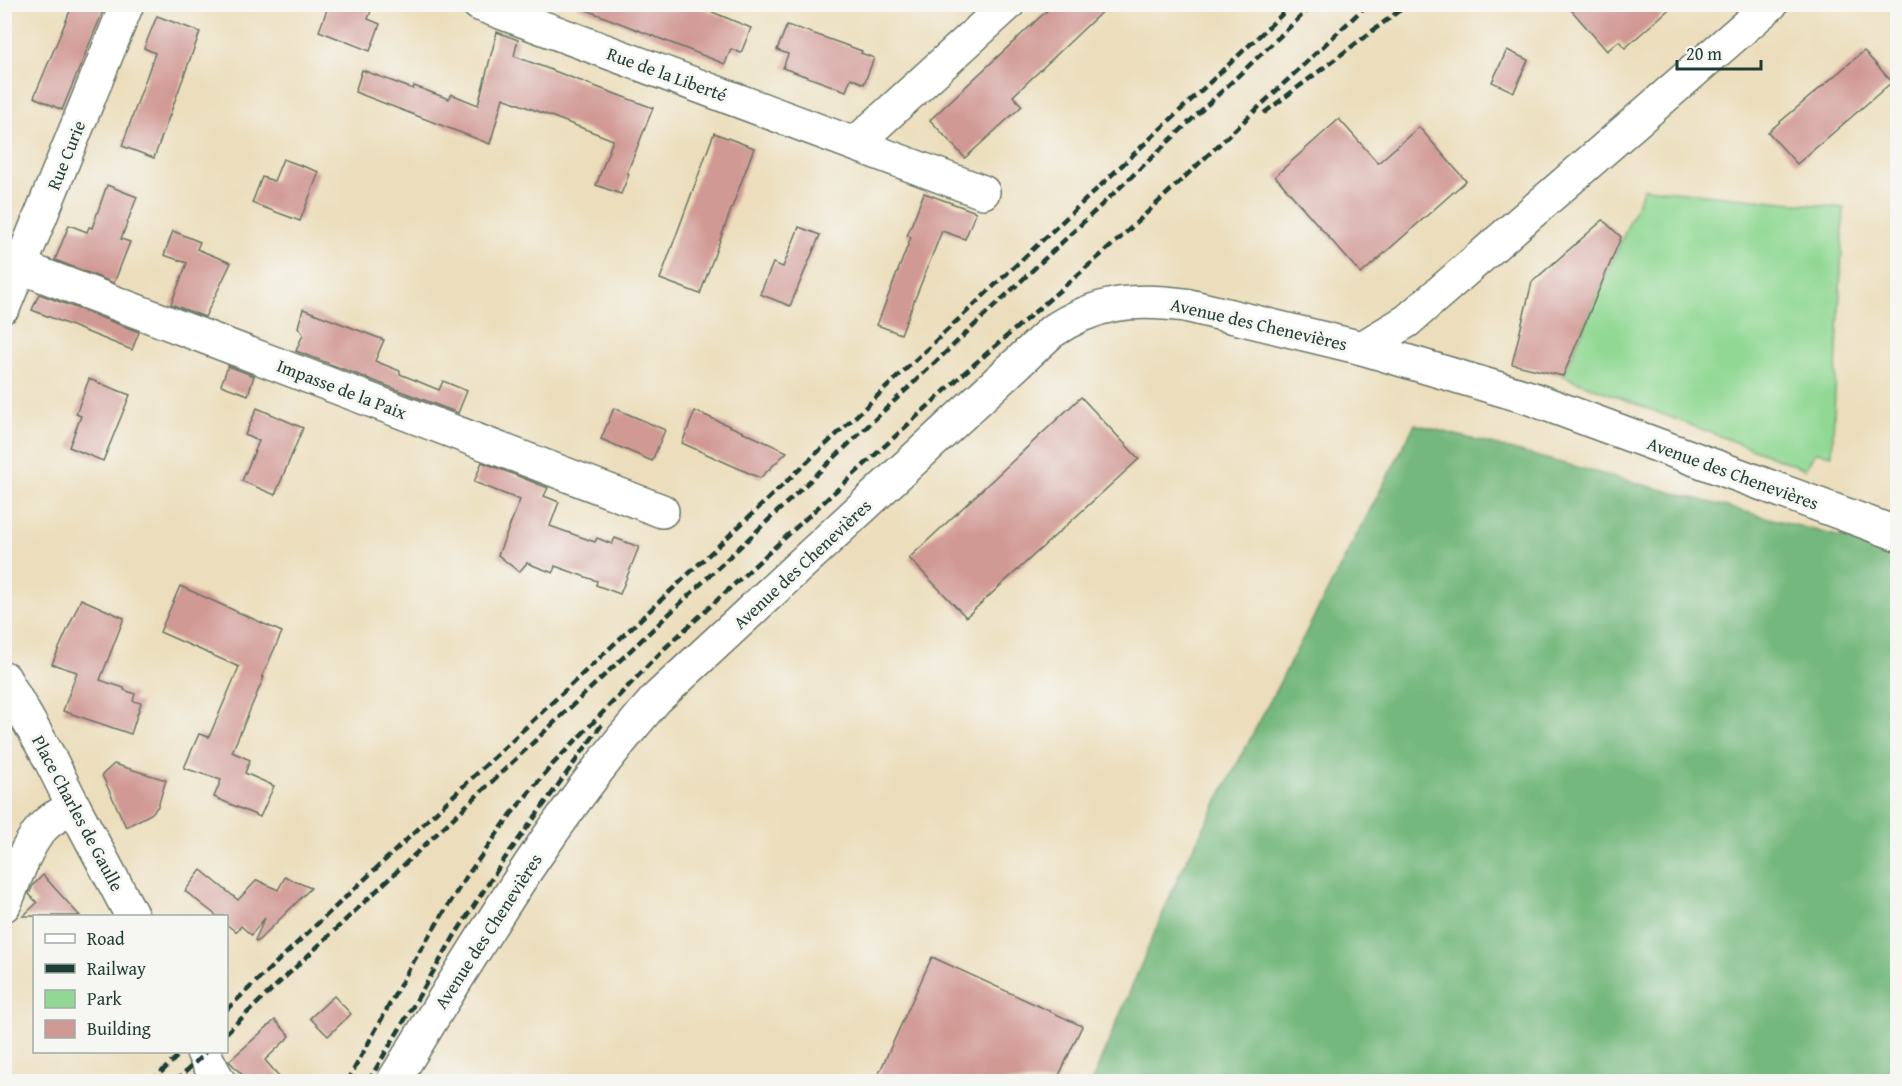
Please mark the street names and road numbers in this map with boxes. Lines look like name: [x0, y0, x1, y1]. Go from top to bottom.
street label: Rue de la Liberté: [603, 40, 731, 108]
street label: Rue Curie: [40, 116, 92, 194]
street label: Avenue des Chenevières: [1168, 291, 1350, 357]
street label: Impasse de la Paix: [273, 352, 412, 426]
street label: Avenue des Chenevières: [1644, 429, 1822, 517]
street label: Avenue des Chenevières: [727, 493, 877, 635]
street label: Place Charles de Gaulle: [25, 730, 131, 896]
street label: Avenue des Chenevières: [428, 848, 548, 1014]

